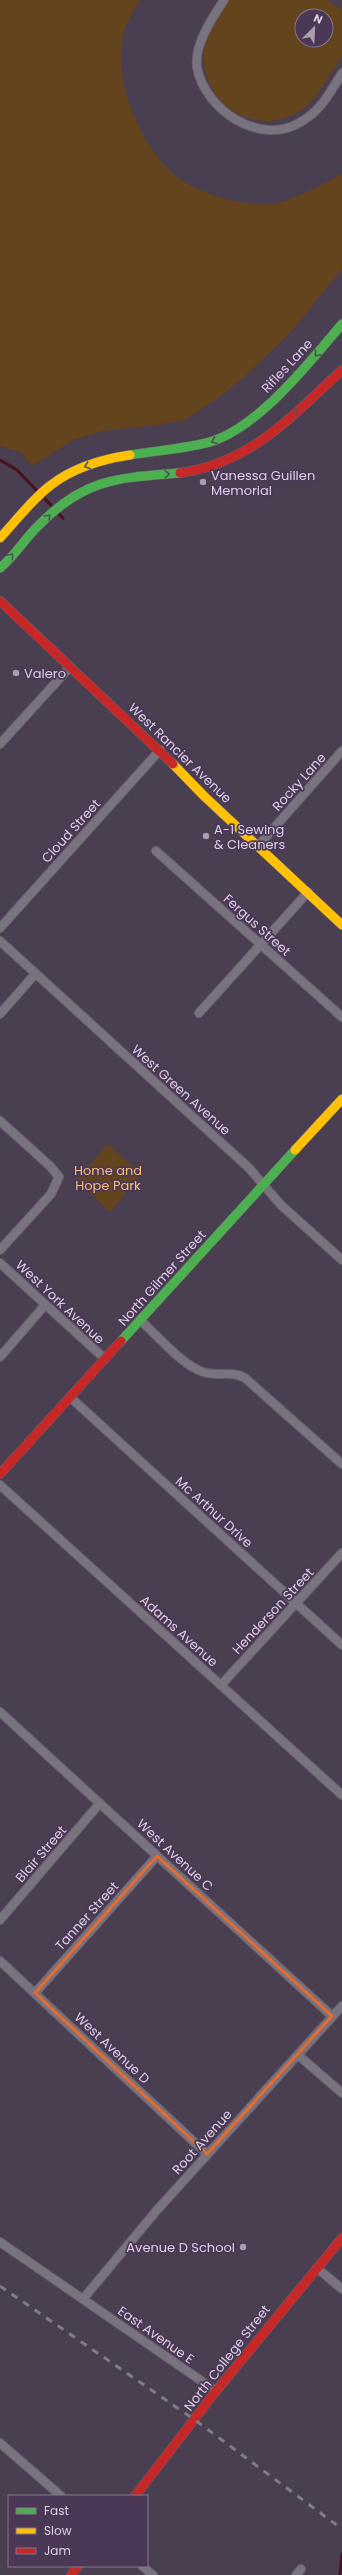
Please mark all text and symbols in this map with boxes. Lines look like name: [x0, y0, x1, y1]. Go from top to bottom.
north arrow: [294, 8, 334, 48]
text: N: [311, 10, 325, 28]
street label: Rifles Lane: [257, 335, 317, 397]
one-way arrow: [314, 349, 321, 356]
one-way arrow: [292, 409, 299, 416]
one-way arrow: [210, 436, 217, 444]
one-way arrow: [84, 461, 91, 470]
place label: Vanessa Guillen Memorial: [211, 466, 315, 500]
one-way arrow: [164, 469, 170, 478]
marker: Vanessa Guillen Memorial: [198, 477, 208, 487]
one-way arrow: [43, 514, 51, 522]
one-way arrow: [6, 554, 13, 561]
place label: Valero: [24, 664, 66, 683]
marker: Valero: [11, 668, 21, 678]
street label: West Rancier Avenue: [124, 699, 236, 807]
street label: Rocky Lane: [268, 749, 330, 815]
street label: Cloud Street: [37, 795, 105, 867]
place label: A-1 Sewing & Cleaners: [214, 820, 285, 854]
marker: A-1 Sewing & Cleaners: [201, 831, 211, 841]
street label: Fergus Street: [219, 890, 295, 961]
street label: West Green Avenue: [127, 1040, 235, 1140]
park label: Home and Hope Park: [74, 1161, 142, 1195]
street label: North Gilmer Street: [114, 1226, 210, 1330]
street label: West York Avenue: [11, 1256, 109, 1348]
street label: Mc Arthur Drive: [171, 1472, 257, 1552]
street label: Henderson Street: [228, 1563, 318, 1658]
street label: Adams Avenue: [136, 1591, 222, 1671]
street label: West Avenue C: [133, 1815, 217, 1895]
street label: Blair Street: [11, 1821, 71, 1886]
street label: Tanner Street: [51, 1877, 123, 1955]
street label: West Avenue D: [70, 2008, 154, 2088]
street label: Root Avenue: [168, 2105, 236, 2179]
place label: Avenue D School: [126, 2238, 235, 2257]
marker: Avenue D School: [238, 2242, 248, 2252]
street label: North College Street: [179, 2301, 275, 2415]
street label: East Avenue E: [114, 2302, 198, 2368]
legend: [8, 2495, 148, 2567]
text: Fast: [44, 2502, 69, 2519]
text: Slow: [44, 2522, 72, 2539]
text: Jam: [44, 2542, 71, 2559]

